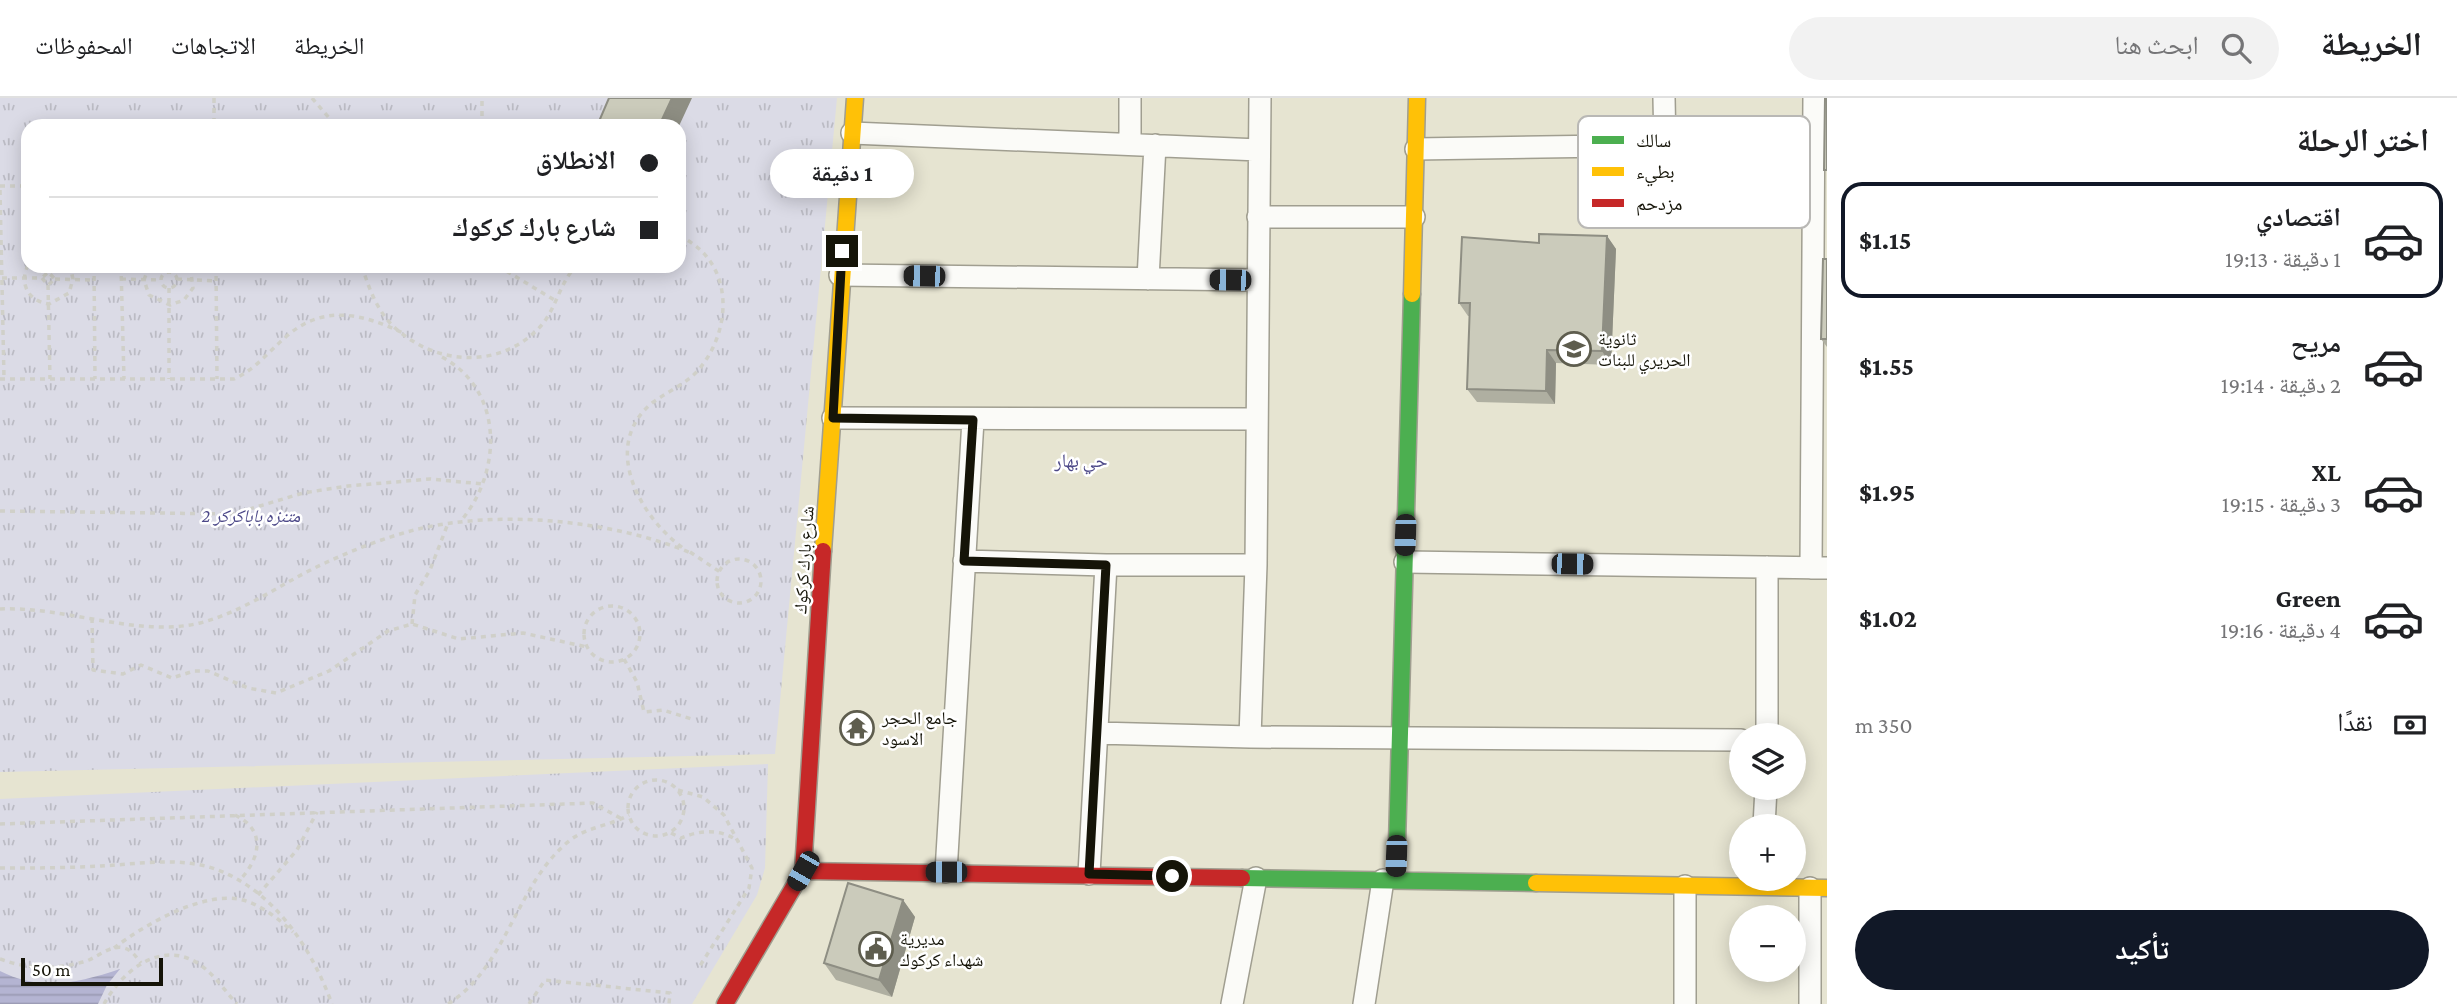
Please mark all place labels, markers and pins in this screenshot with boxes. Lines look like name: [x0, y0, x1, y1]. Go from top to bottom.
place label: ثانوية الحريري للبنات: [1598, 329, 1691, 375]
school or university icon: ثانوية الحريري للبنات: [1555, 330, 1593, 368]
place label: جامع الحجر الاسود: [881, 708, 958, 749]
temple icon: جامع الحجر الاسود: [838, 709, 876, 747]
place label: مديرية شهداء كركوك: [900, 929, 983, 970]
public building icon: مديرية شهداء كركوك: [857, 930, 895, 968]

